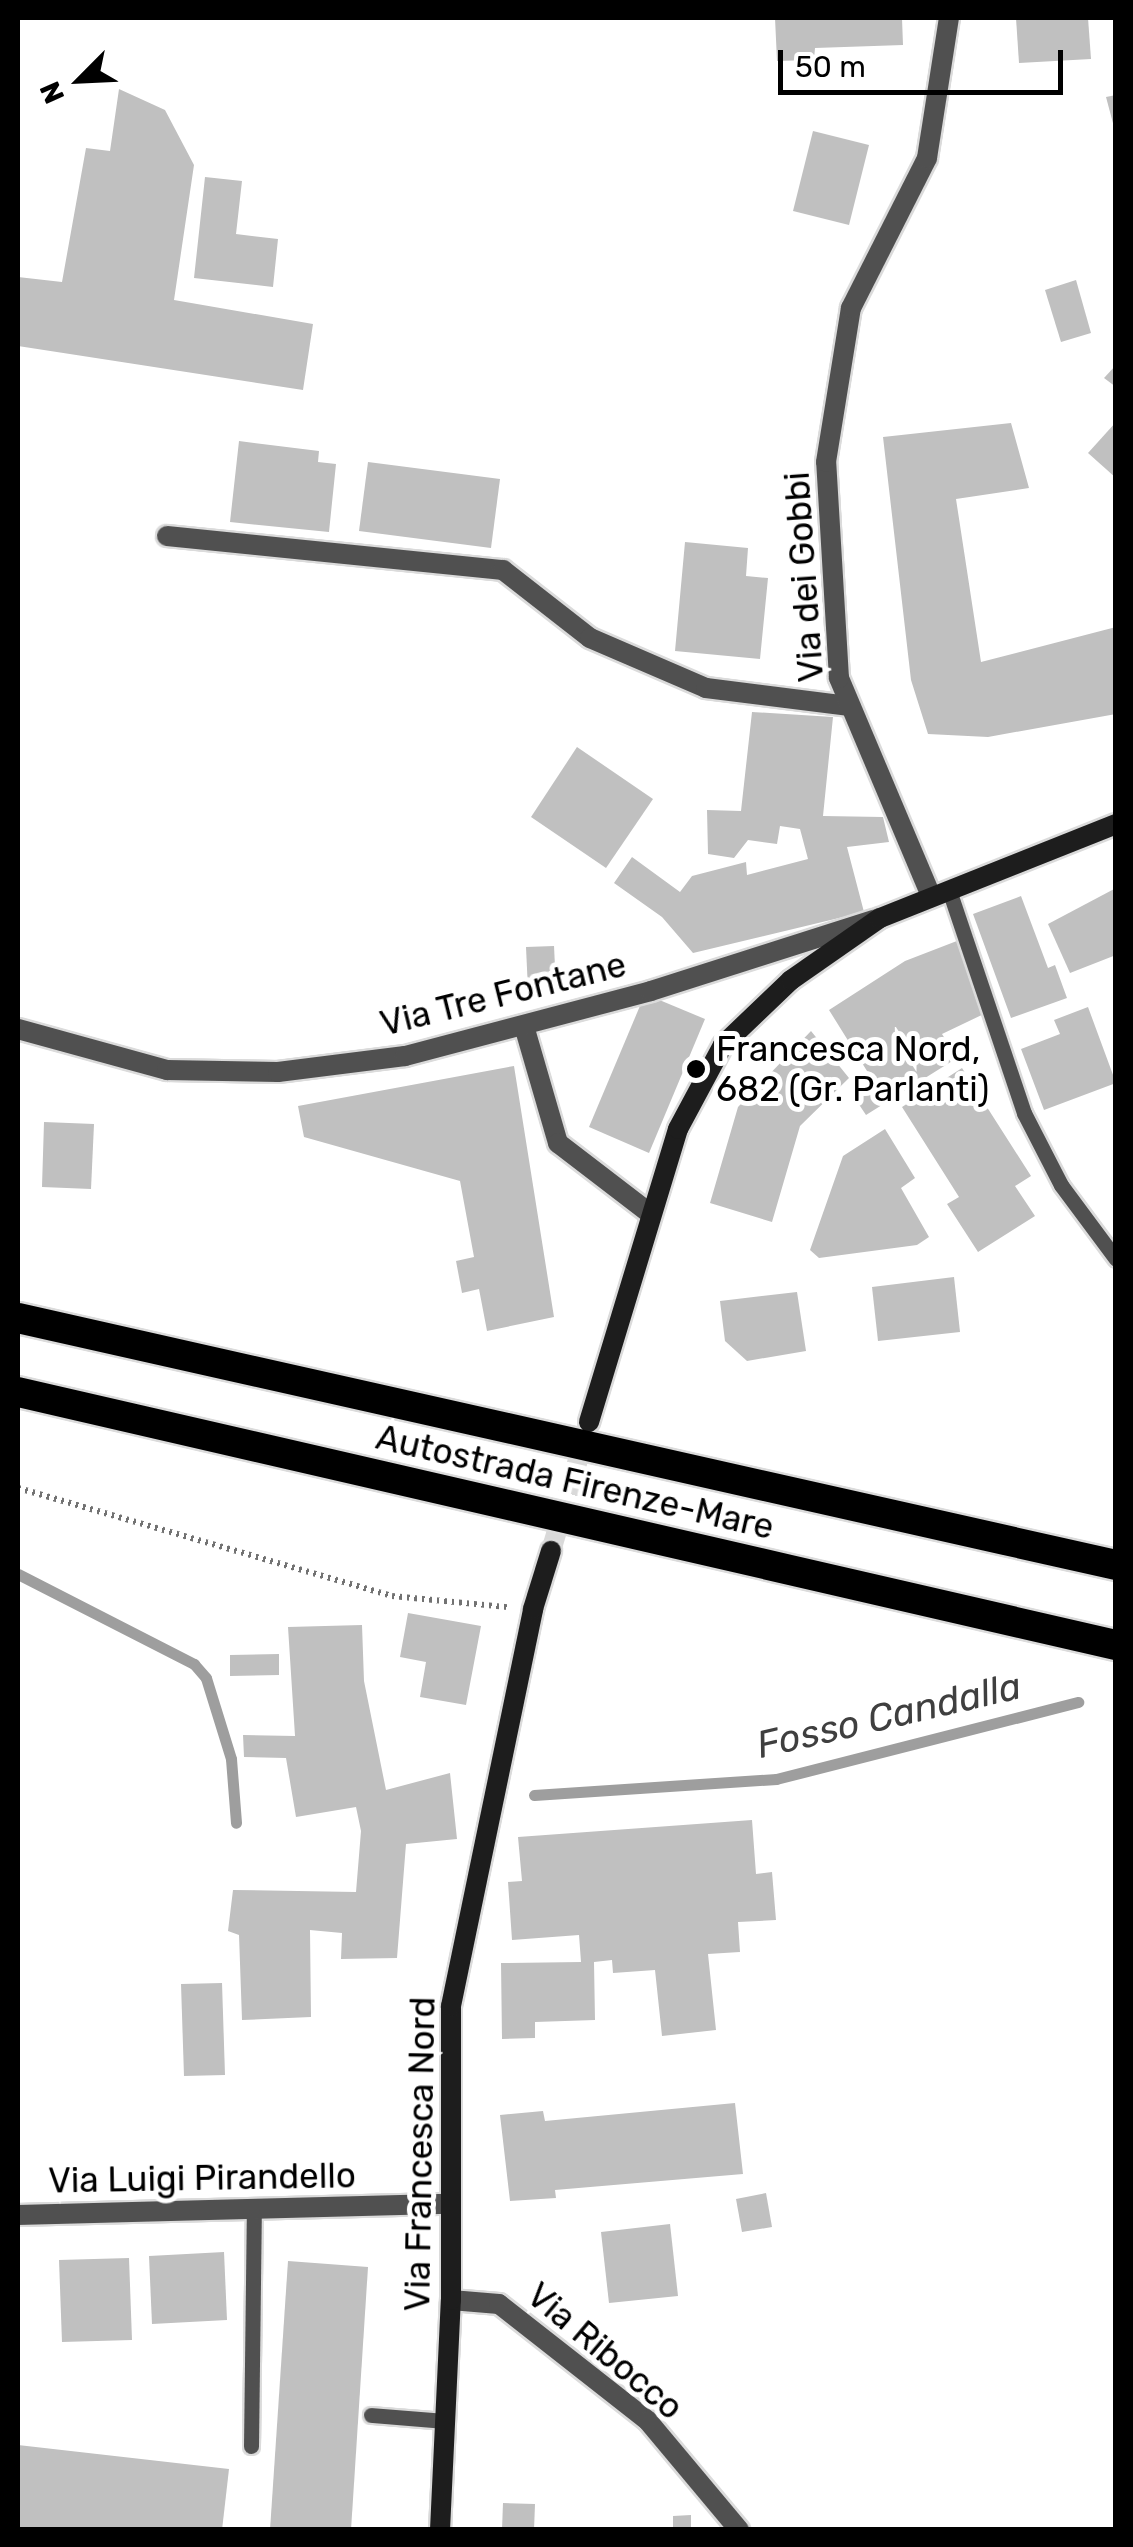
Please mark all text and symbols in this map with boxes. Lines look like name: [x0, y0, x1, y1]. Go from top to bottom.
north arrow: [30, 30, 130, 130]
scale bar: [783, 30, 1068, 92]
text: 50 m: [795, 49, 866, 85]
text: N: [33, 77, 71, 108]
street label: Via dei Gobbi: [776, 470, 832, 684]
street label: Via Tre Fontane: [375, 943, 631, 1045]
place label: Francesca Nord, 682 (Gr. Parlanti): [716, 1028, 989, 1110]
marker: Francesca Nord, 682 (Gr. Parlanti): [685, 1058, 707, 1080]
street label: Autostrada Firenze-Mare: [372, 1416, 778, 1548]
water label: Fosso Candalla: [752, 1663, 1026, 1769]
street label: Via Francesca Nord: [396, 1996, 444, 2312]
street label: Via Luigi Pirandello: [48, 2154, 356, 2202]
street label: Via Ribocco: [519, 2274, 691, 2428]

